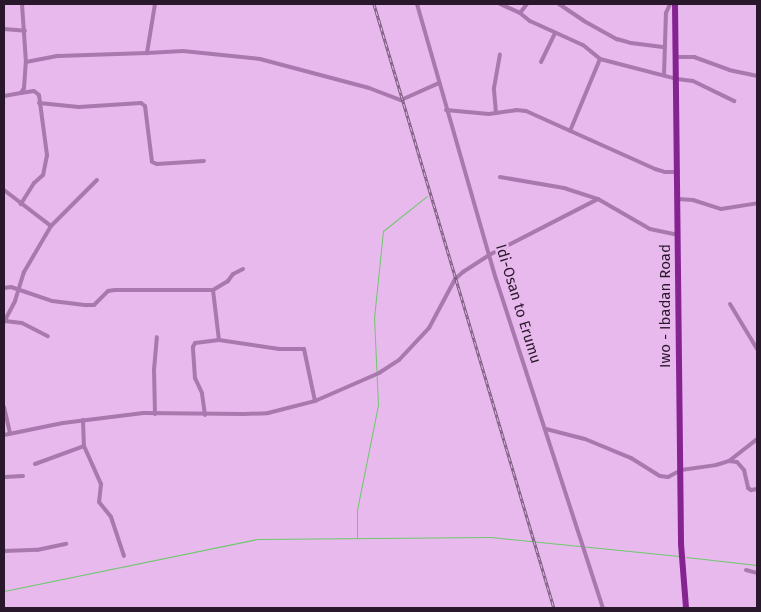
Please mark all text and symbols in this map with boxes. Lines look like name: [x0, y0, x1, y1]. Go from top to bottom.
street label: Idi-Osan to Erumu: [491, 242, 545, 366]
street label: Iwo - Ibadan Road: [657, 244, 675, 368]

